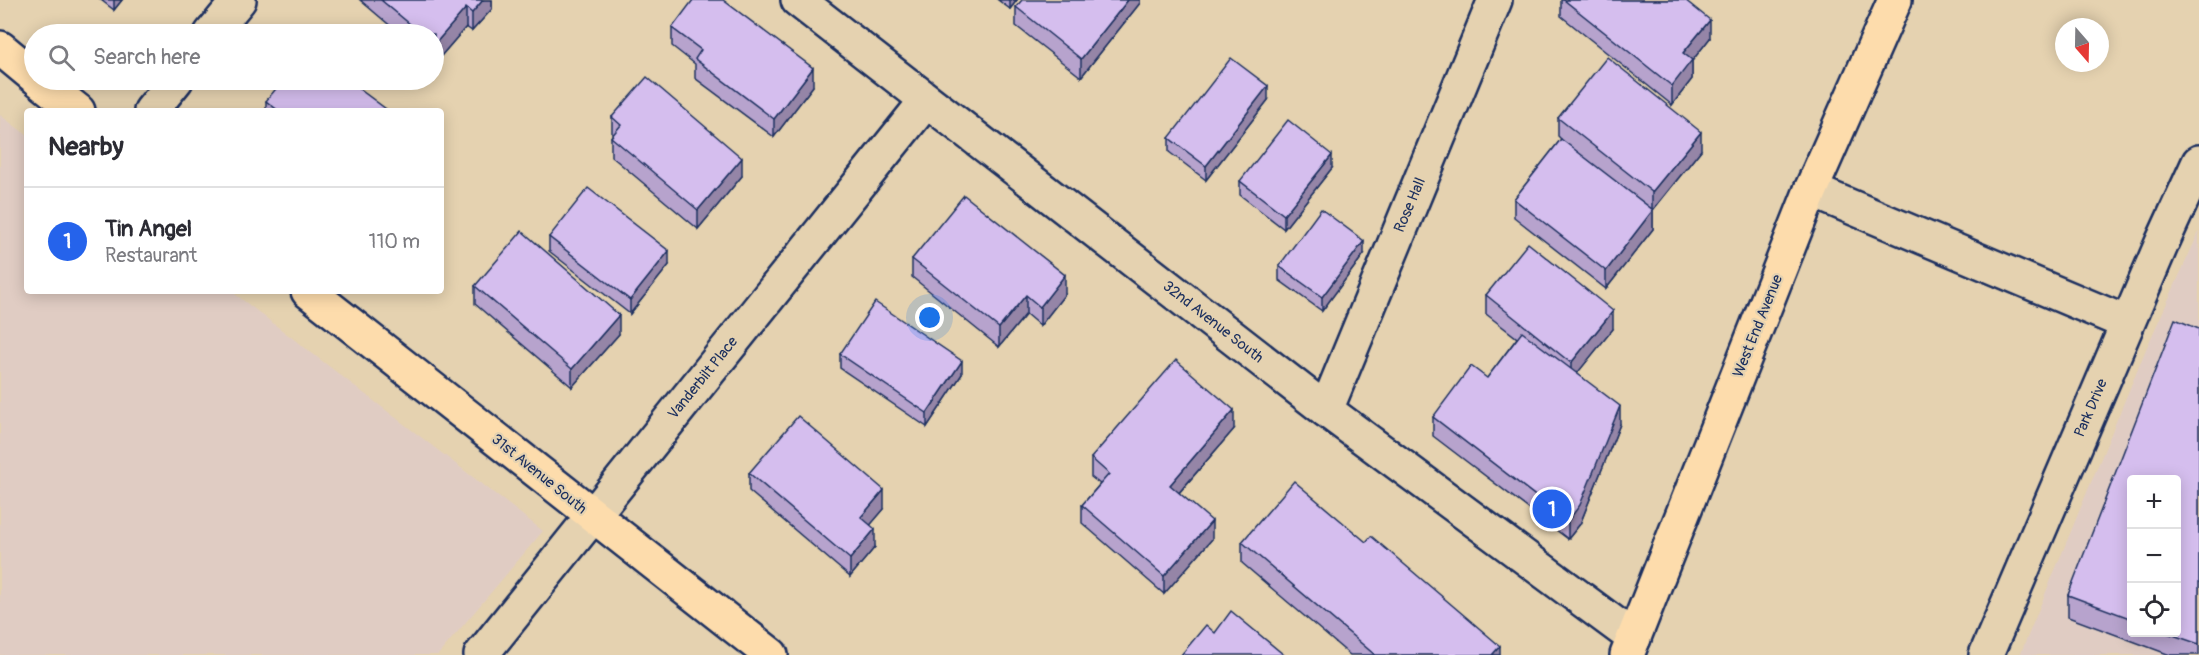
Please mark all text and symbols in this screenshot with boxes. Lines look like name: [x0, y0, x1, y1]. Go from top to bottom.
north arrow: [2055, 18, 2109, 72]
search box: [24, 24, 444, 90]
icon: search: [45, 41, 78, 74]
text: Search here: [93, 43, 200, 71]
text: Nearby: [48, 131, 124, 163]
street label: Rose Hall: [1390, 175, 1430, 235]
text: Tin Angel: [105, 215, 192, 243]
text: 1: [64, 229, 71, 254]
text: 110 m: [369, 229, 420, 254]
text: Restaurant: [105, 243, 197, 268]
street label: West End Avenue: [1729, 271, 1787, 380]
street label: 32nd Avenue South: [1159, 277, 1267, 367]
your location: [915, 303, 944, 332]
street label: Vanderbilt Place: [664, 332, 743, 423]
street label: Park Drive: [2070, 375, 2112, 440]
street label: 31st Avenue South: [488, 430, 590, 518]
map controls: [2127, 475, 2181, 637]
button: +: [2127, 475, 2181, 529]
pin: 1: [1532, 486, 1572, 532]
button: −: [2127, 529, 2181, 583]
button: locate: [2127, 583, 2181, 637]

